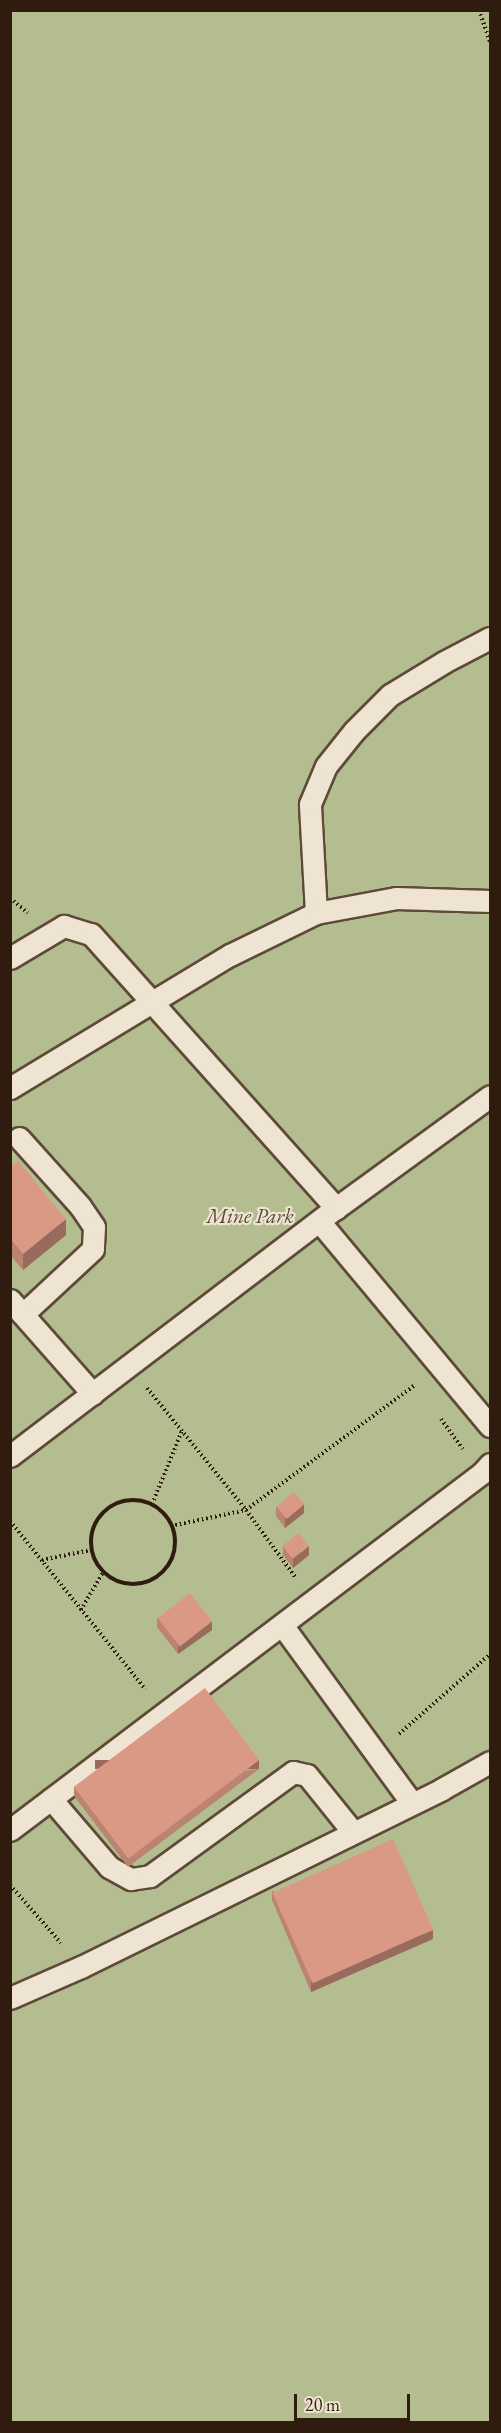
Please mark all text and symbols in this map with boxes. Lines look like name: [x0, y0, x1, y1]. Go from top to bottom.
park label: Mine Park: [206, 1203, 294, 1229]
scale bar: [297, 2382, 412, 2420]
text: 20 m: [305, 2393, 340, 2416]

